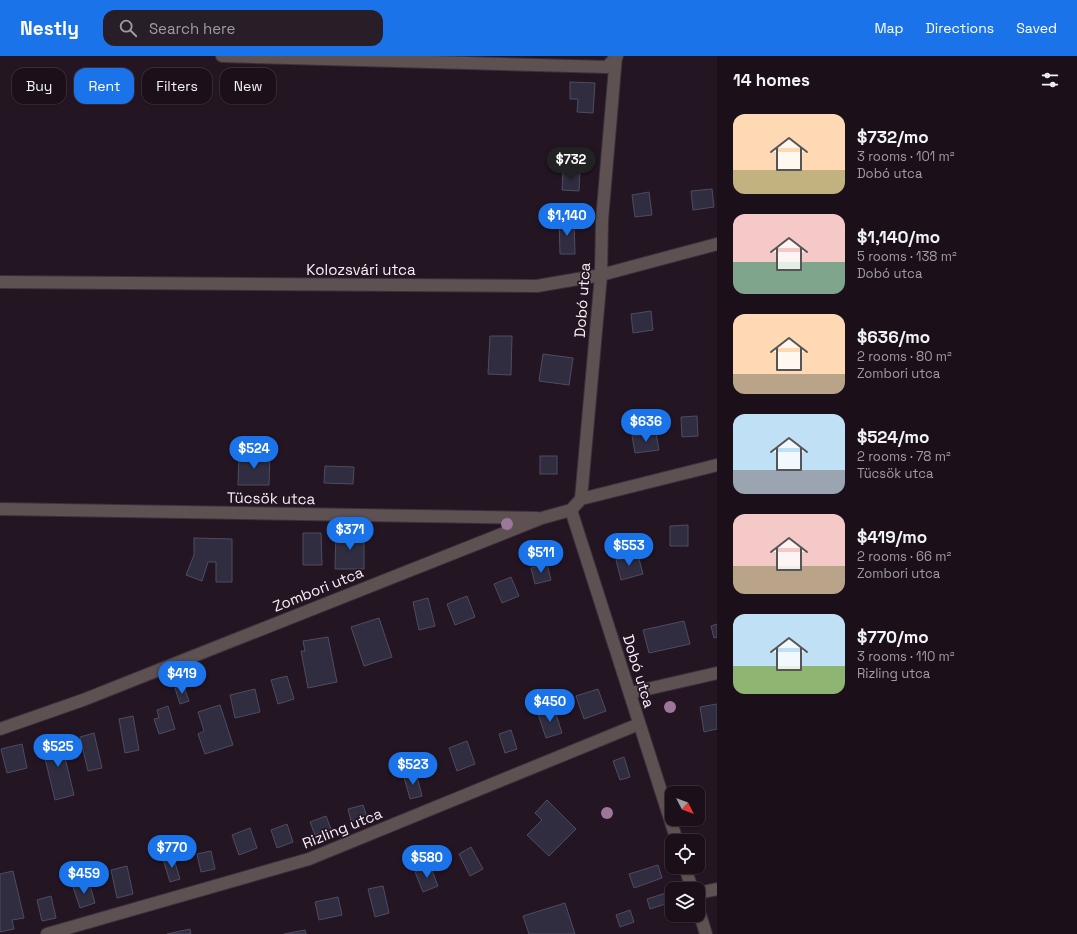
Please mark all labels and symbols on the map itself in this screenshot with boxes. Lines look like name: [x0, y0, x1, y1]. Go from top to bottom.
pin: $732: [547, 147, 595, 181]
pin: $1,140: [534, 203, 600, 237]
street label: Kolozsvári utca: [306, 260, 416, 279]
street label: Dobó utca: [570, 261, 594, 338]
pin: $636: [622, 409, 670, 443]
pin: $524: [230, 436, 278, 470]
street label: Tücsök utca: [227, 488, 316, 508]
pin: $371: [326, 517, 374, 551]
pin: $553: [605, 533, 653, 567]
pin: $511: [517, 540, 565, 574]
street label: Zombori utca: [270, 562, 366, 616]
street label: Dobó utca: [619, 632, 659, 710]
pin: $419: [158, 661, 206, 695]
pin: $450: [526, 689, 574, 723]
pin: $525: [34, 734, 82, 768]
pin: $523: [389, 752, 437, 786]
north arrow: [665, 786, 705, 826]
street label: Rizling utca: [299, 803, 385, 853]
pin: $770: [148, 835, 196, 869]
pin: $580: [403, 845, 451, 879]
pin: $459: [60, 861, 108, 895]

